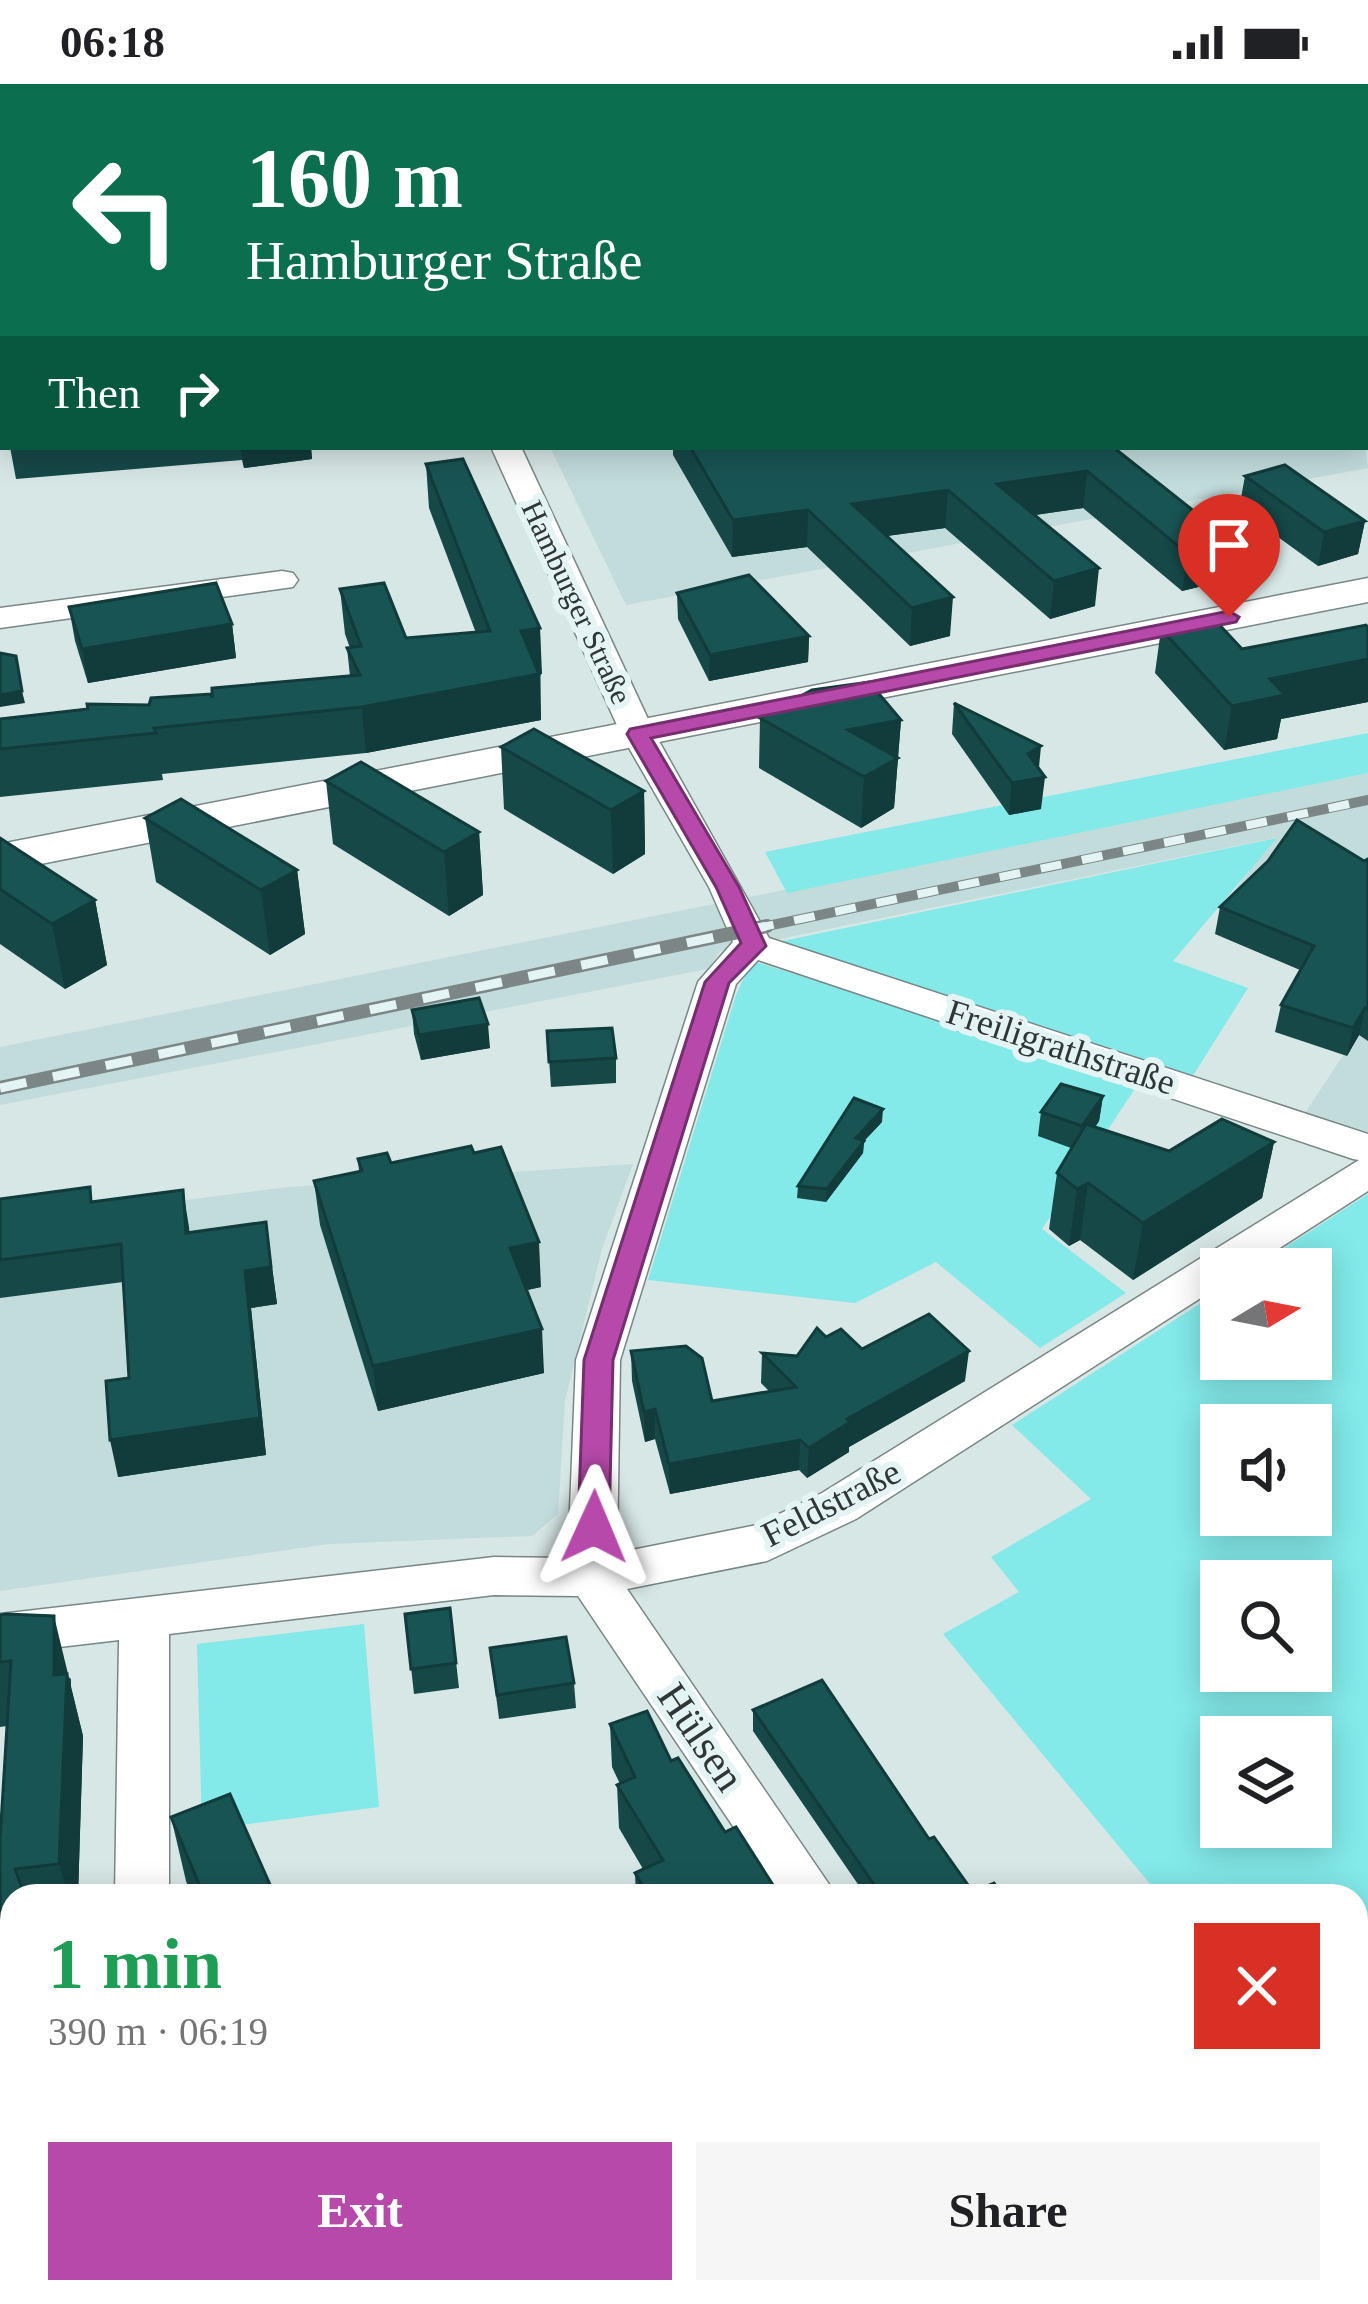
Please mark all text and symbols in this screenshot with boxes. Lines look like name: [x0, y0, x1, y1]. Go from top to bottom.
text: 06:18: [60, 17, 165, 67]
icon: left: [48, 132, 204, 288]
text: 160 m: [246, 132, 463, 225]
text: Hamburger Straße: [246, 231, 642, 291]
icon: right: [164, 360, 230, 426]
text: Then: [48, 368, 140, 418]
pin: [1178, 494, 1280, 617]
street label: Hamburger Straße: [516, 495, 638, 709]
icon: arrive: [1196, 512, 1262, 578]
street label: Freiligrathstraße: [942, 991, 1180, 1103]
north arrow: [1200, 1248, 1332, 1380]
map controls: [1200, 1248, 1332, 1848]
button: sound: [1200, 1404, 1332, 1536]
street label: Feldstraße: [755, 1451, 907, 1555]
position arrow: [531, 1464, 657, 1590]
button: search: [1200, 1560, 1332, 1692]
street label: Hülsen: [649, 1675, 753, 1799]
button: layers: [1200, 1716, 1332, 1848]
button: close: [1194, 1923, 1320, 2049]
text: 1 min: [48, 1924, 222, 2004]
text: 390 m · 06:19: [48, 2010, 268, 2053]
button: Exit: [48, 2142, 672, 2280]
button: Share: [696, 2142, 1320, 2280]

